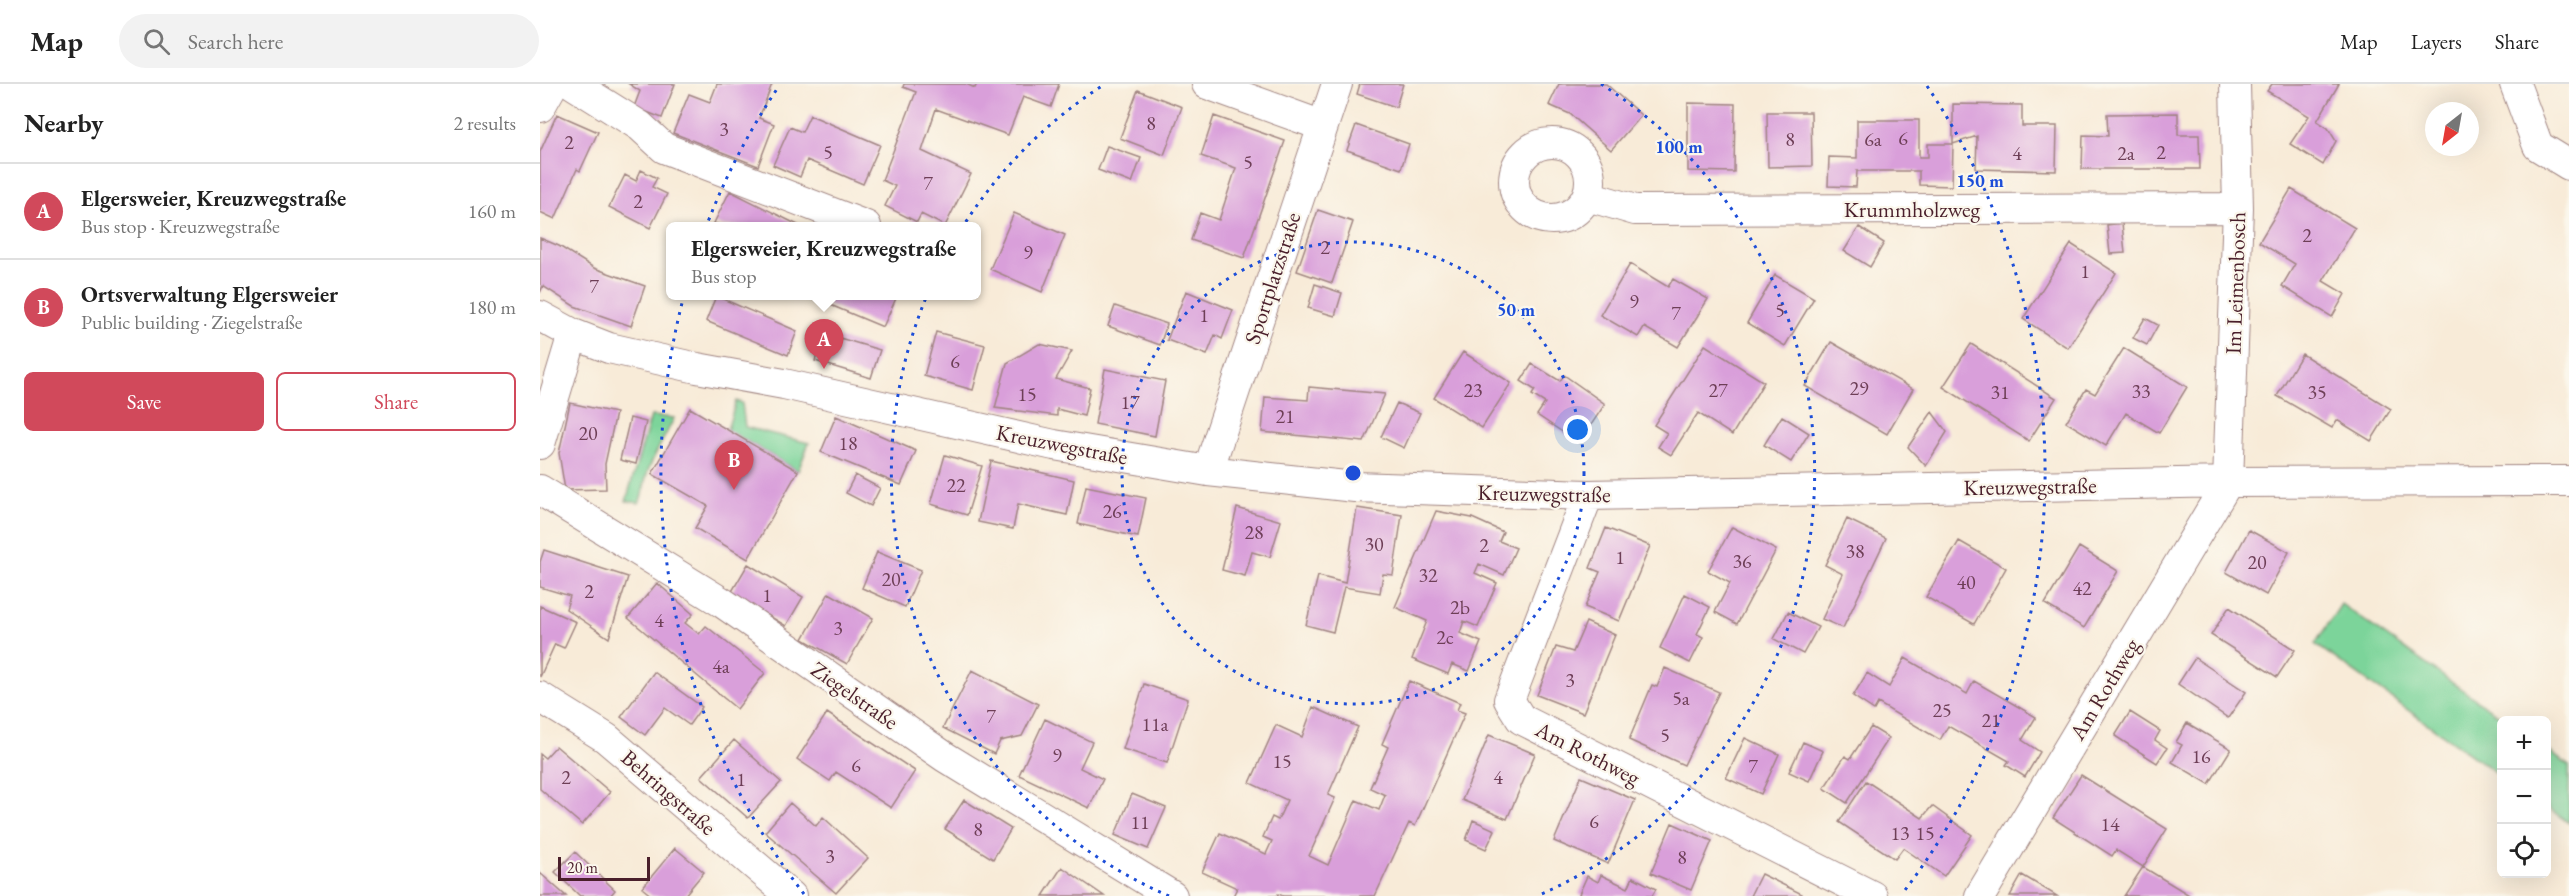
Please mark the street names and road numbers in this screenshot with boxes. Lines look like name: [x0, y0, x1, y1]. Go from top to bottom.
street label: Krummholzweg: [1844, 195, 1981, 224]
street label: Sportplatzstraße: [1238, 208, 1308, 348]
street label: Im Leimenbosch: [2219, 211, 2252, 355]
street label: Kreuzwegstraße: [994, 418, 1130, 472]
street label: Kreuzwegstraße: [1963, 471, 2097, 502]
street label: Kreuzwegstraße: [1477, 478, 1611, 509]
street label: Am Rothweg: [2062, 633, 2146, 746]
street label: Ziegelstraße: [805, 655, 905, 736]
street label: Am Rothweg: [1530, 714, 1645, 792]
street label: Behringstraße: [615, 743, 722, 842]

